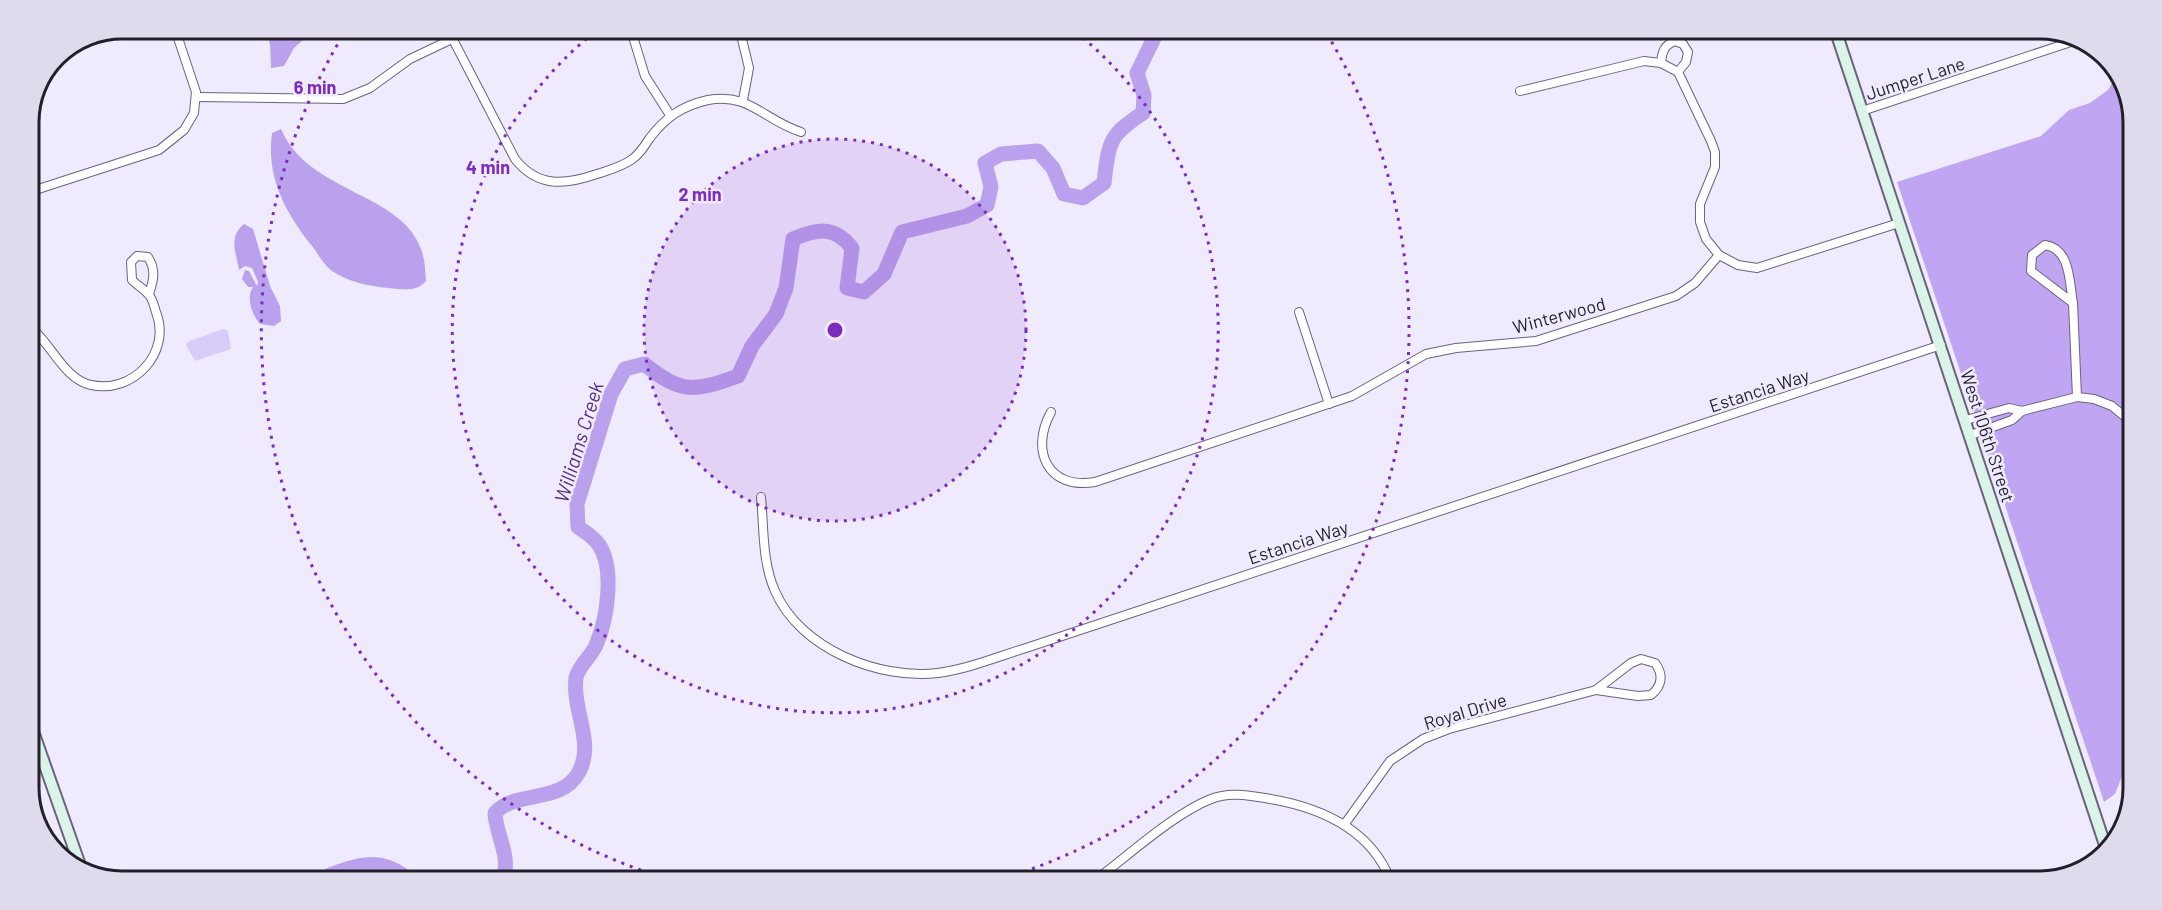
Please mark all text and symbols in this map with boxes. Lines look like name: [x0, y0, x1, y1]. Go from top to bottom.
street label: Jumper Lane: [1863, 52, 1967, 104]
text: 6 min: [294, 76, 336, 98]
text: 4 min: [466, 156, 510, 178]
text: 2 min: [678, 183, 722, 205]
street label: Winterwood: [1510, 292, 1608, 338]
centre of rings: [825, 320, 845, 340]
street label: Estancia Way: [1706, 363, 1812, 417]
street label: West 106th Street: [1956, 367, 2020, 505]
water label: Williams Creek: [548, 379, 608, 505]
street label: Estancia Way: [1245, 515, 1351, 569]
street label: Royal Drive: [1421, 688, 1509, 734]

